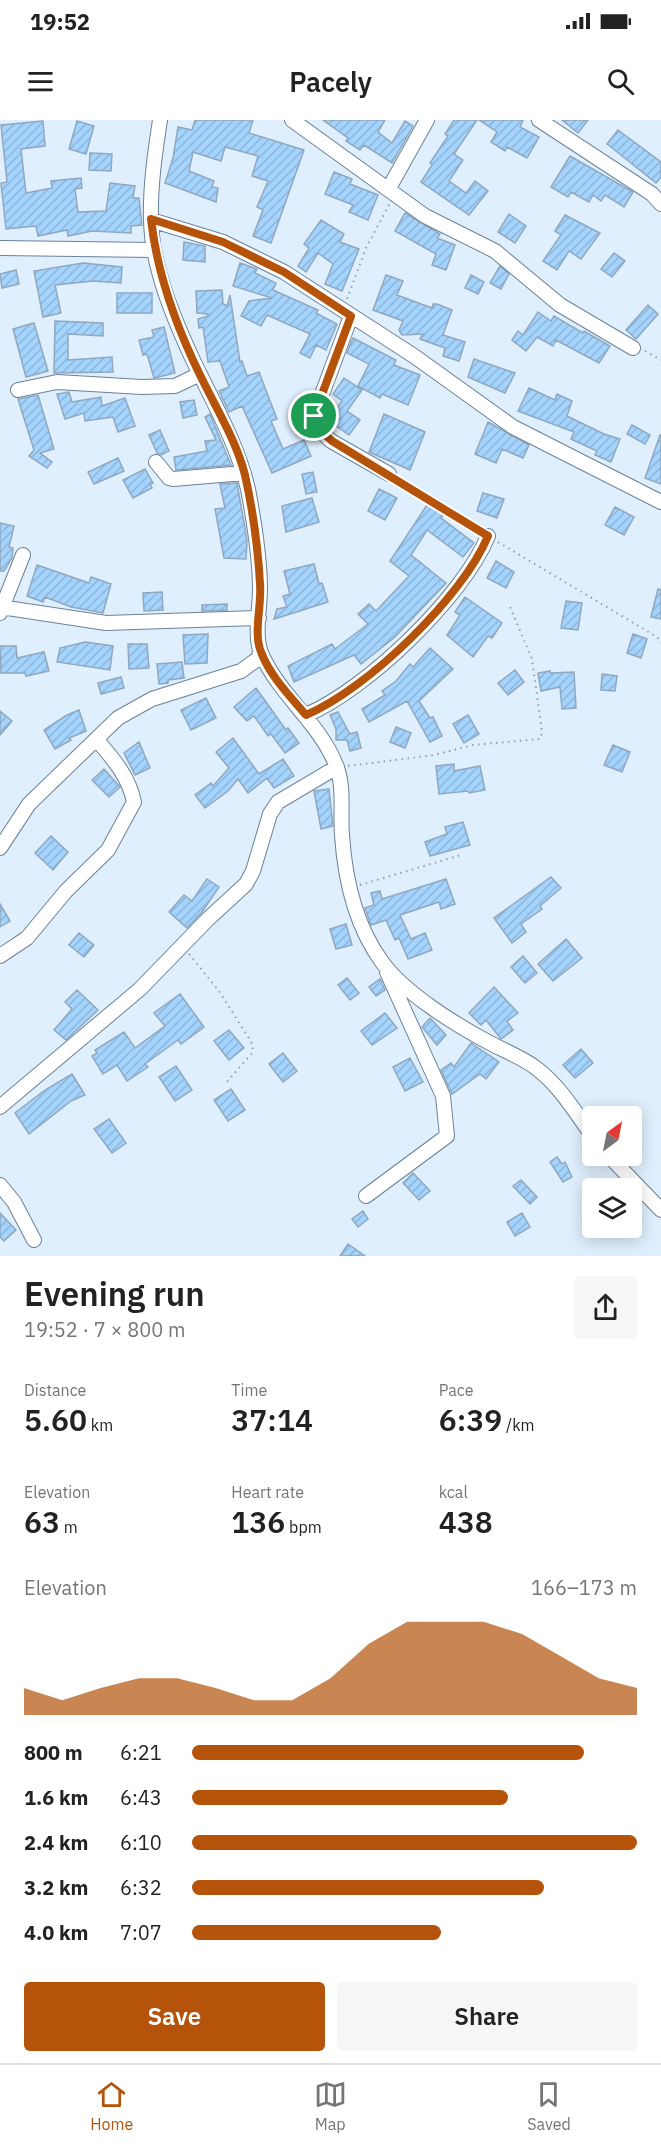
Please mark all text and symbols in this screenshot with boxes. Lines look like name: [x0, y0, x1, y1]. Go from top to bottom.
text: 19:52: [30, 7, 90, 36]
text: Pacely: [289, 64, 372, 99]
icon: menu: [24, 65, 57, 98]
icon: search: [604, 65, 637, 98]
pin: [288, 390, 339, 441]
icon: arrive: [297, 399, 330, 432]
north arrow: [582, 1106, 642, 1166]
map controls: [582, 1106, 642, 1238]
button: layers: [582, 1178, 642, 1238]
text: Evening run: [24, 1272, 205, 1315]
button: share: [574, 1276, 637, 1339]
text: 19:52 · 7 × 800 m: [24, 1316, 185, 1343]
text: Distance: [24, 1380, 86, 1400]
text: Time: [231, 1380, 267, 1400]
text: Pace: [439, 1380, 473, 1400]
text: 5.60: [24, 1400, 87, 1439]
text: 37:14: [231, 1400, 313, 1439]
text: 6:39: [439, 1400, 502, 1439]
text: km: [87, 1415, 113, 1435]
text: /km: [502, 1415, 535, 1435]
text: Elevation: [24, 1482, 90, 1502]
text: Heart rate: [231, 1482, 304, 1502]
text: kcal: [439, 1482, 468, 1502]
text: 63: [24, 1502, 60, 1541]
text: 136: [231, 1502, 285, 1541]
text: 438: [439, 1502, 493, 1541]
text: m: [60, 1517, 78, 1537]
text: bpm: [285, 1517, 322, 1537]
text: Elevation: [24, 1574, 107, 1601]
text: 166–173 m: [531, 1574, 637, 1601]
text: 800 m: [24, 1739, 83, 1766]
text: 6:21: [120, 1739, 162, 1766]
text: 1.6 km: [24, 1784, 88, 1811]
text: 6:43: [120, 1784, 162, 1811]
text: 2.4 km: [24, 1829, 88, 1856]
text: 6:10: [120, 1829, 162, 1856]
text: 3.2 km: [24, 1874, 88, 1901]
text: 6:32: [120, 1874, 162, 1901]
text: 4.0 km: [24, 1919, 88, 1946]
text: 7:07: [120, 1919, 162, 1946]
button: Save: [24, 1982, 325, 2051]
button: Share: [337, 1982, 637, 2051]
tab: Home: [90, 2078, 133, 2134]
tab: Map: [314, 2078, 347, 2134]
tab: Saved: [527, 2078, 571, 2134]

